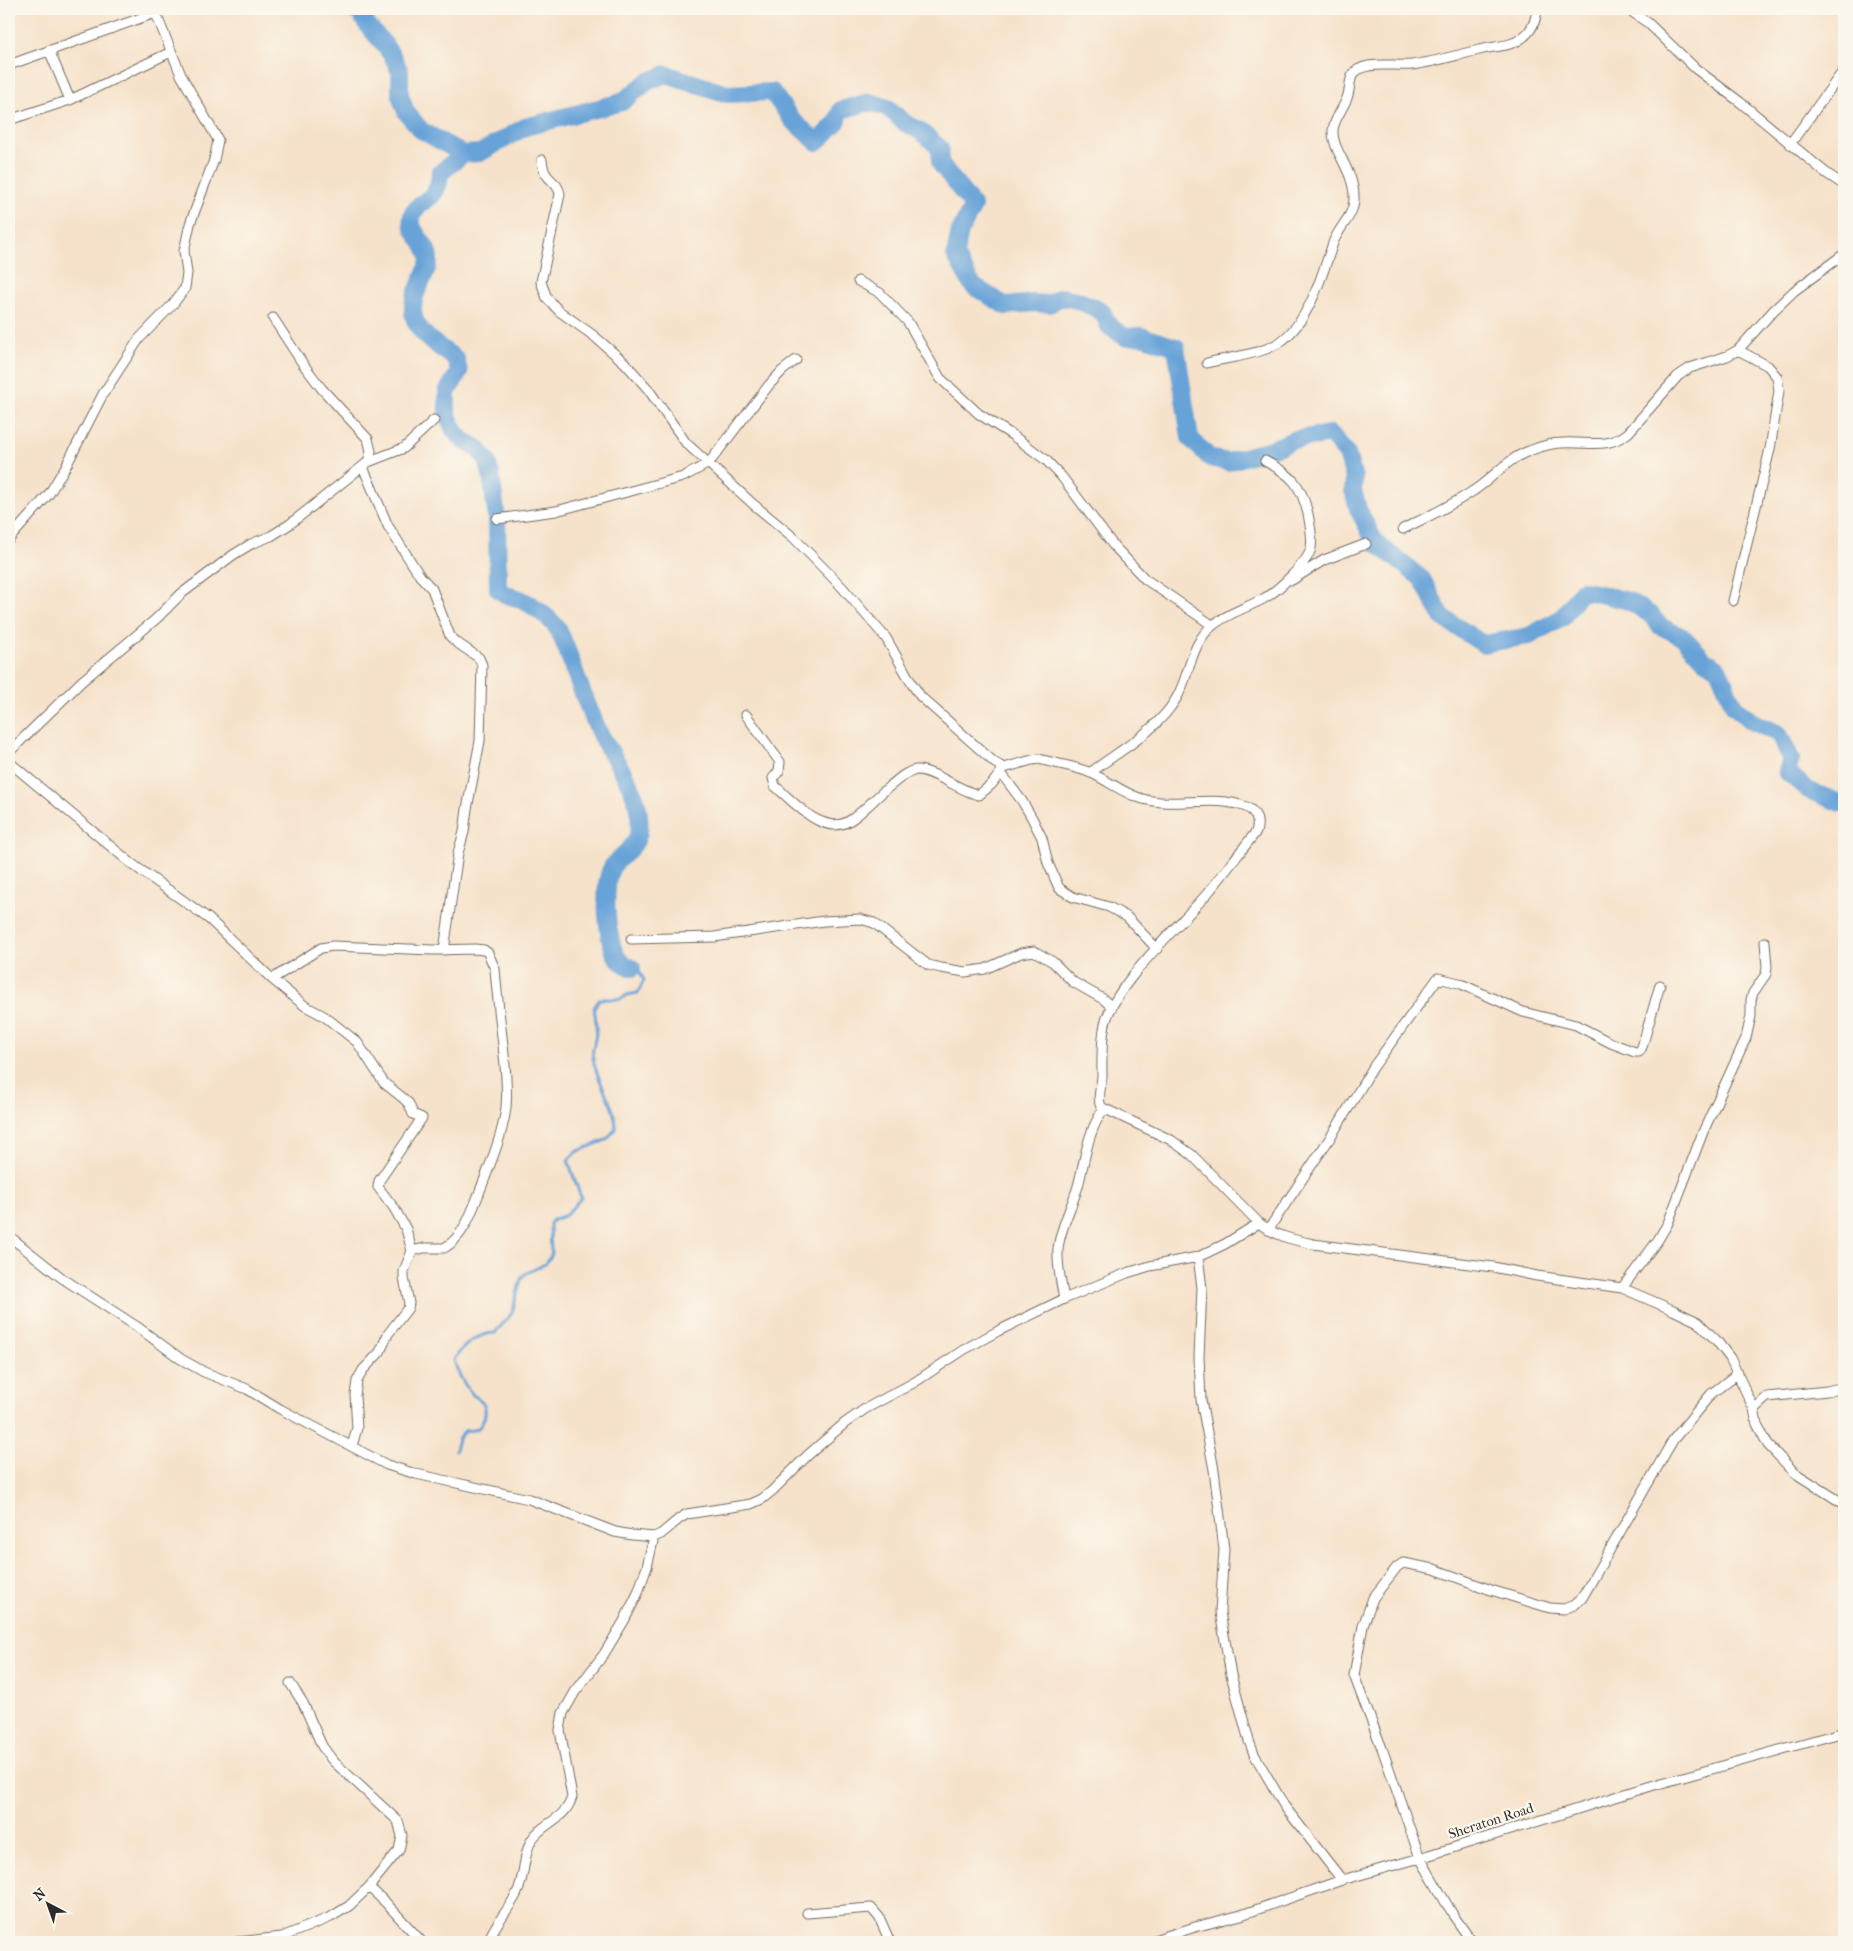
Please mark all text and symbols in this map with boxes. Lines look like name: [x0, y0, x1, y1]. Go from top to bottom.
street label: Sheraton Road: [1446, 1799, 1536, 1843]
north arrow: [22, 1878, 72, 1928]
text: N: [30, 1884, 50, 1904]

